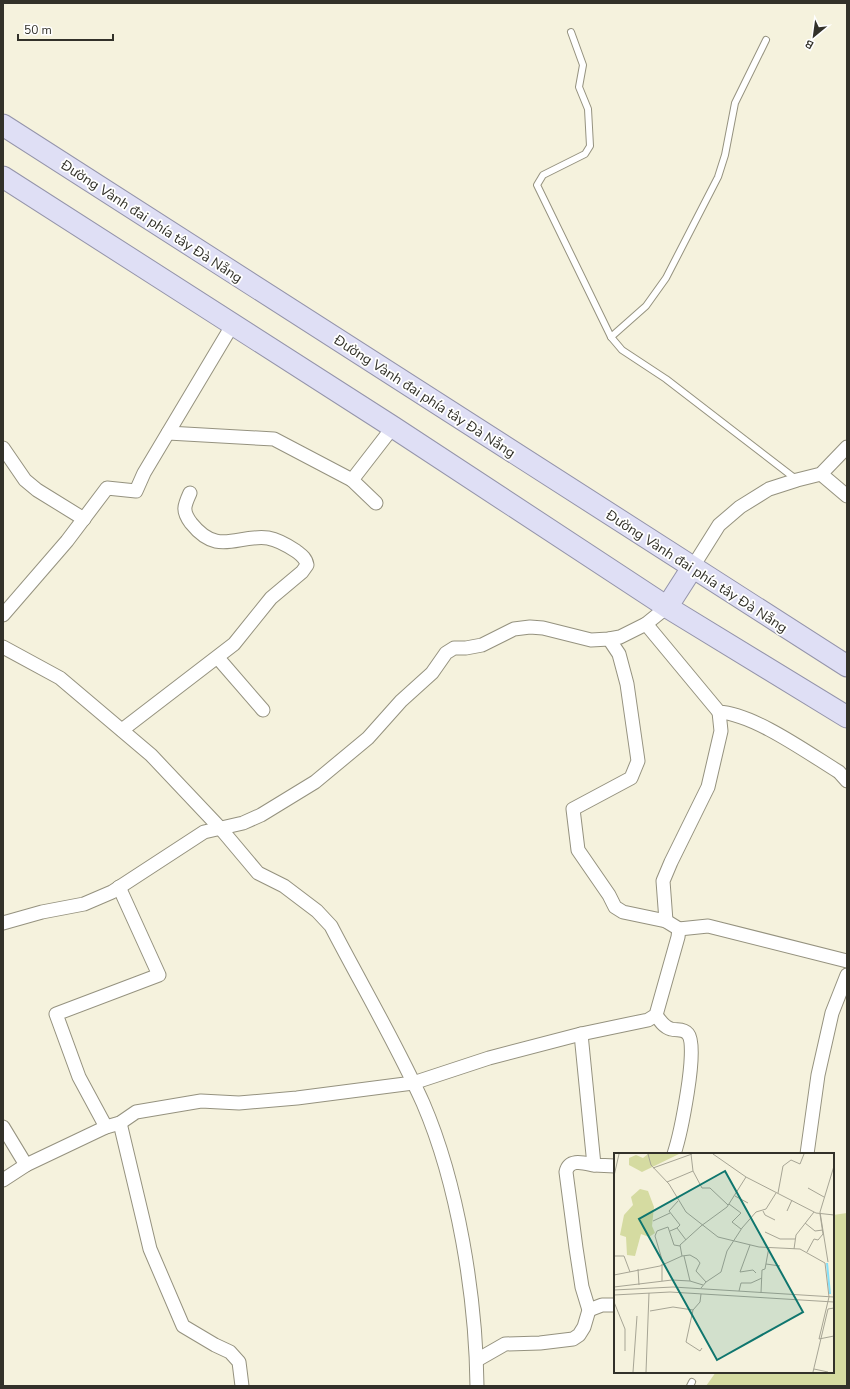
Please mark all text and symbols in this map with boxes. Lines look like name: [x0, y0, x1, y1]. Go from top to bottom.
scale bar: [18, 16, 113, 42]
north arrow: [794, 16, 834, 56]
text: 50 m: [24, 22, 52, 38]
text: B: [802, 36, 816, 53]
street label: Đường Vành đai phía tây Đà Nẵng: [57, 155, 246, 287]
street label: Đường Vành đai phía tây Đà Nẵng: [330, 330, 519, 462]
street label: Đường Vành đai phía tây Đà Nẵng: [602, 505, 791, 637]
inset map: [614, 1153, 834, 1373]

